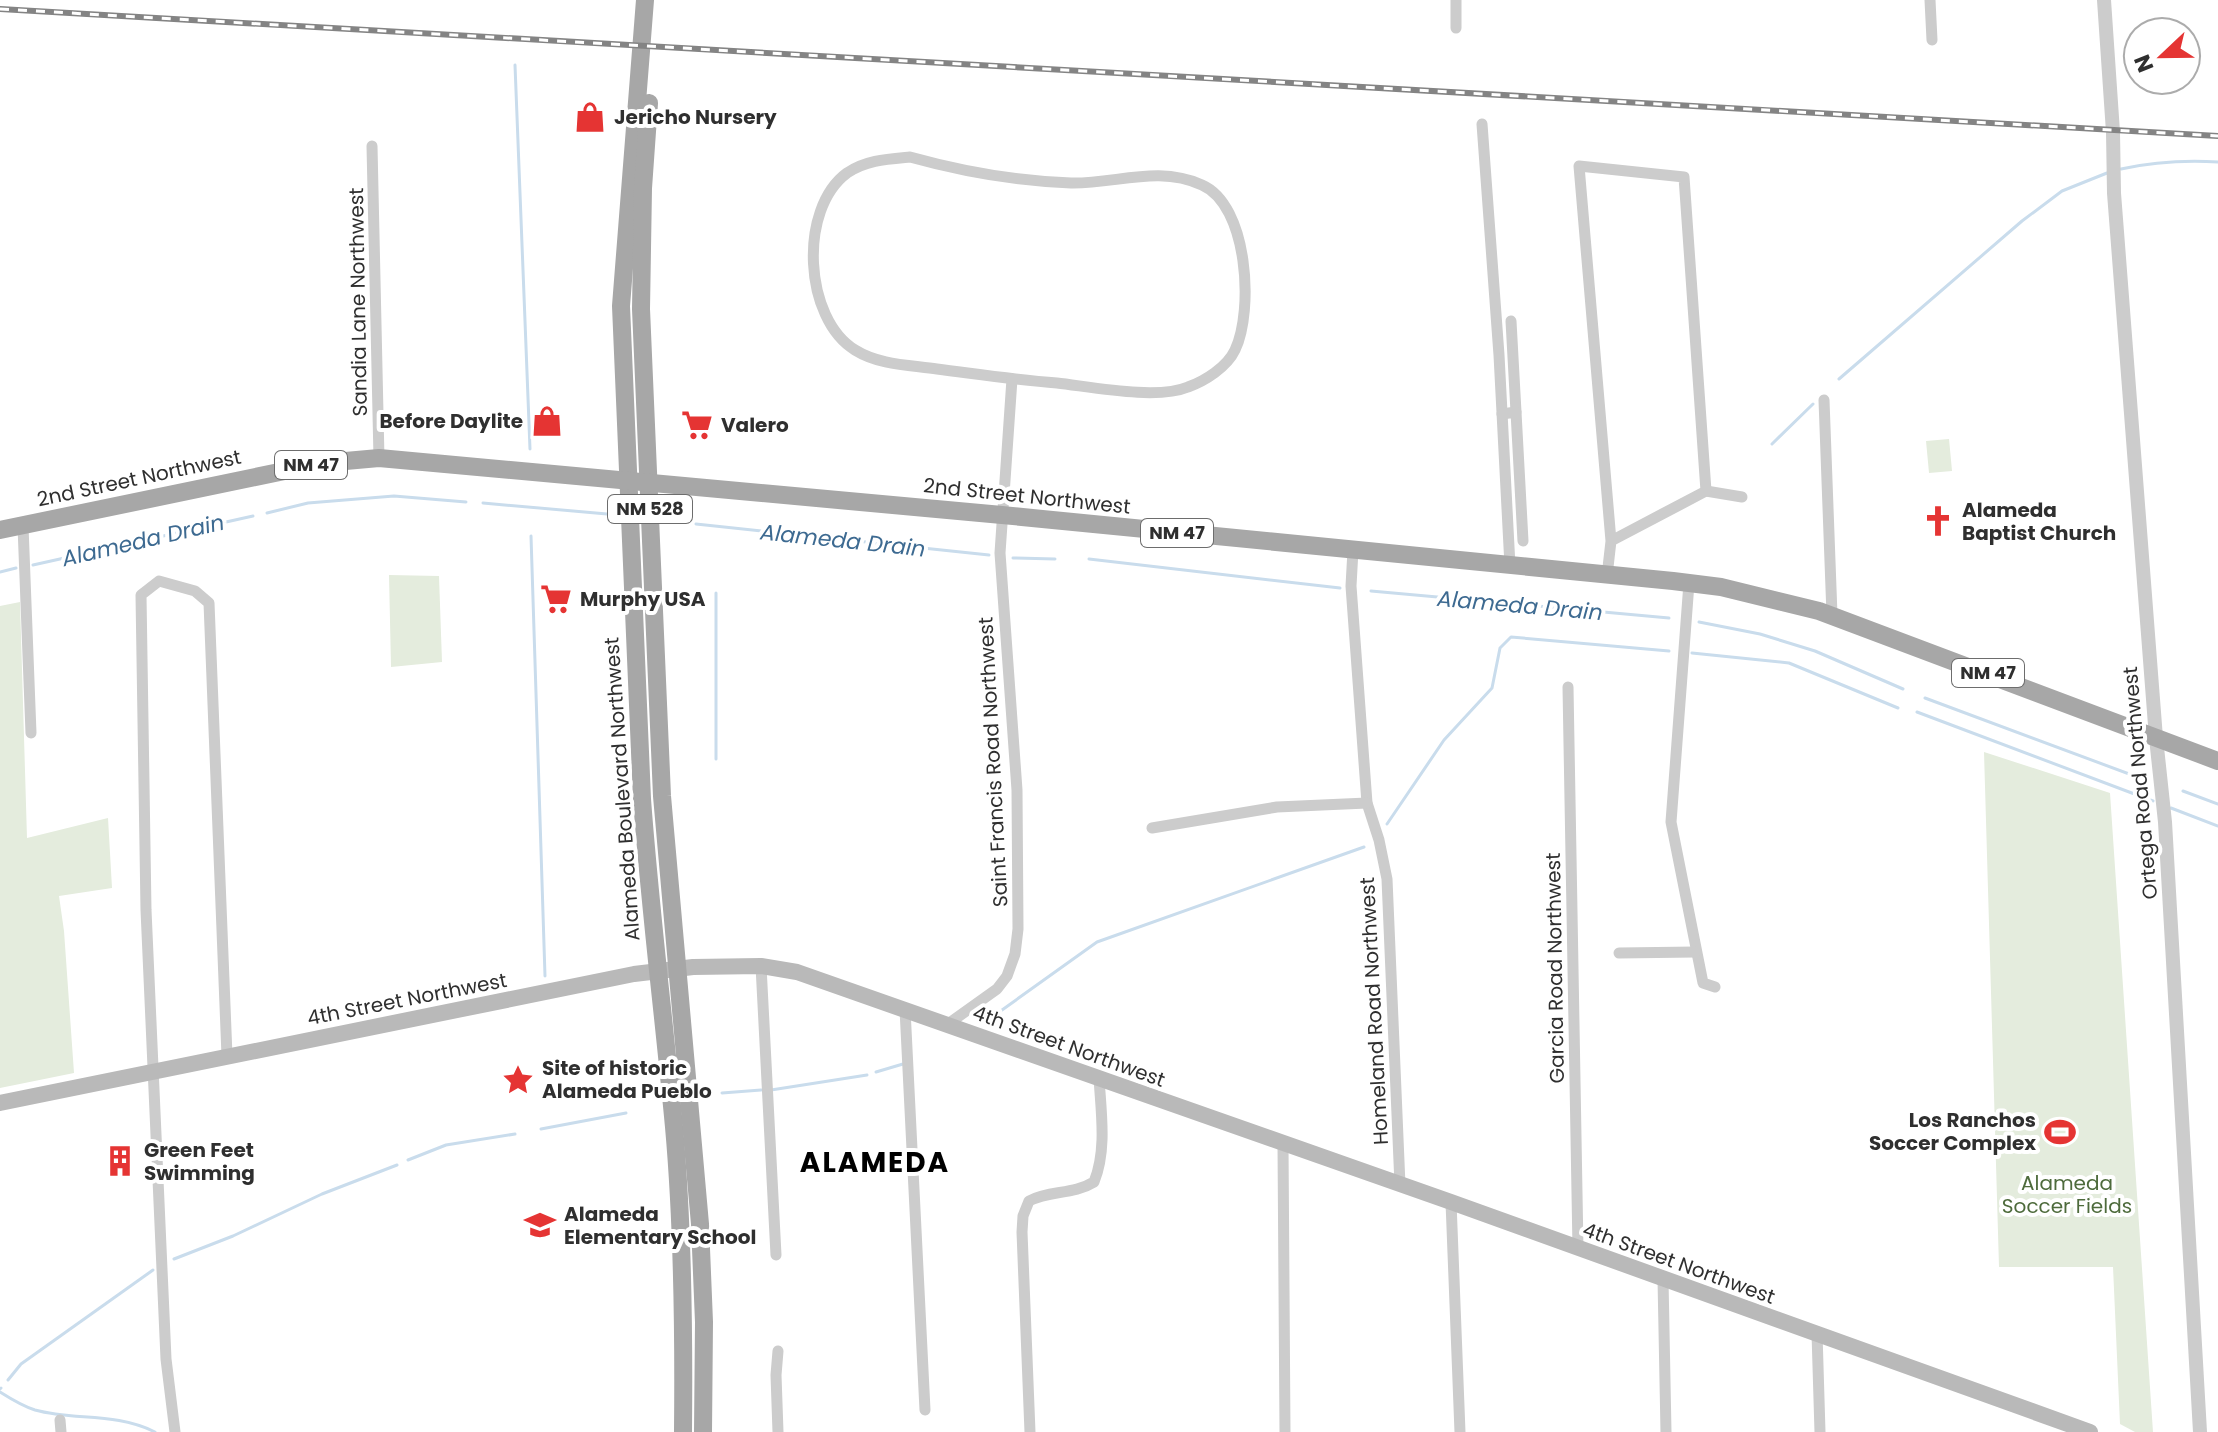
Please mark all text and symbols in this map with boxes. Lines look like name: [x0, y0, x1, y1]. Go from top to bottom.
north arrow: [2122, 16, 2202, 96]
text: N: [2126, 50, 2161, 77]
shop icon: Jericho Nursery: [573, 100, 607, 134]
place label: Jericho Nursery: [614, 103, 777, 131]
street label: Sandia Lane Northwest: [342, 187, 374, 417]
shop icon: Before Daylite: [530, 404, 564, 438]
place label: Before Daylite: [379, 407, 523, 435]
supermarket icon: Valero: [680, 408, 714, 442]
place label: Valero: [721, 411, 789, 439]
street label: 2nd Street Northwest: [34, 443, 244, 513]
road number: NM 47: [275, 451, 347, 479]
street label: 2nd Street Northwest: [922, 471, 1132, 521]
road number: NM 528: [608, 495, 692, 523]
place label: Alameda Baptist Church: [1962, 496, 2116, 547]
church icon: Alameda Baptist Church: [1921, 504, 1955, 538]
water label: Alameda Drain: [58, 507, 227, 574]
water label: Alameda Drain: [758, 516, 927, 565]
road number: NM 47: [1141, 519, 1213, 547]
supermarket icon: Murphy USA: [539, 582, 573, 616]
water label: Alameda Drain: [1435, 583, 1604, 628]
place label: Murphy USA: [580, 585, 706, 613]
street label: Saint Francis Road Northwest: [971, 616, 1015, 908]
street label: Alameda Boulevard Northwest: [597, 636, 647, 942]
road number: NM 47: [1952, 659, 2024, 687]
street label: Ortega Road Northwest: [2116, 665, 2164, 901]
street label: Garcia Road Northwest: [1539, 852, 1571, 1084]
street label: Homeland Road Northwest: [1353, 876, 1395, 1146]
street label: 4th Street Northwest: [305, 966, 509, 1032]
street label: 4th Street Northwest: [969, 998, 1169, 1094]
place label: Site of historic Alameda Pueblo: [542, 1054, 712, 1105]
place icon: Site of historic Alameda Pueblo: [501, 1063, 535, 1097]
place label: Los Ranchos Soccer Complex: [1869, 1106, 2036, 1157]
sports icon: Los Ranchos Soccer Complex: [2043, 1115, 2077, 1149]
place label: Green Feet Swimming: [144, 1136, 255, 1187]
district label: ALAMEDA: [800, 1143, 950, 1182]
building icon: Green Feet Swimming: [103, 1144, 137, 1178]
park label: Alameda Soccer Fields: [2002, 1169, 2132, 1220]
place label: Alameda Elementary School: [564, 1200, 756, 1251]
school or university icon: Alameda Elementary School: [523, 1208, 557, 1242]
street label: 4th Street Northwest: [1579, 1215, 1779, 1311]

